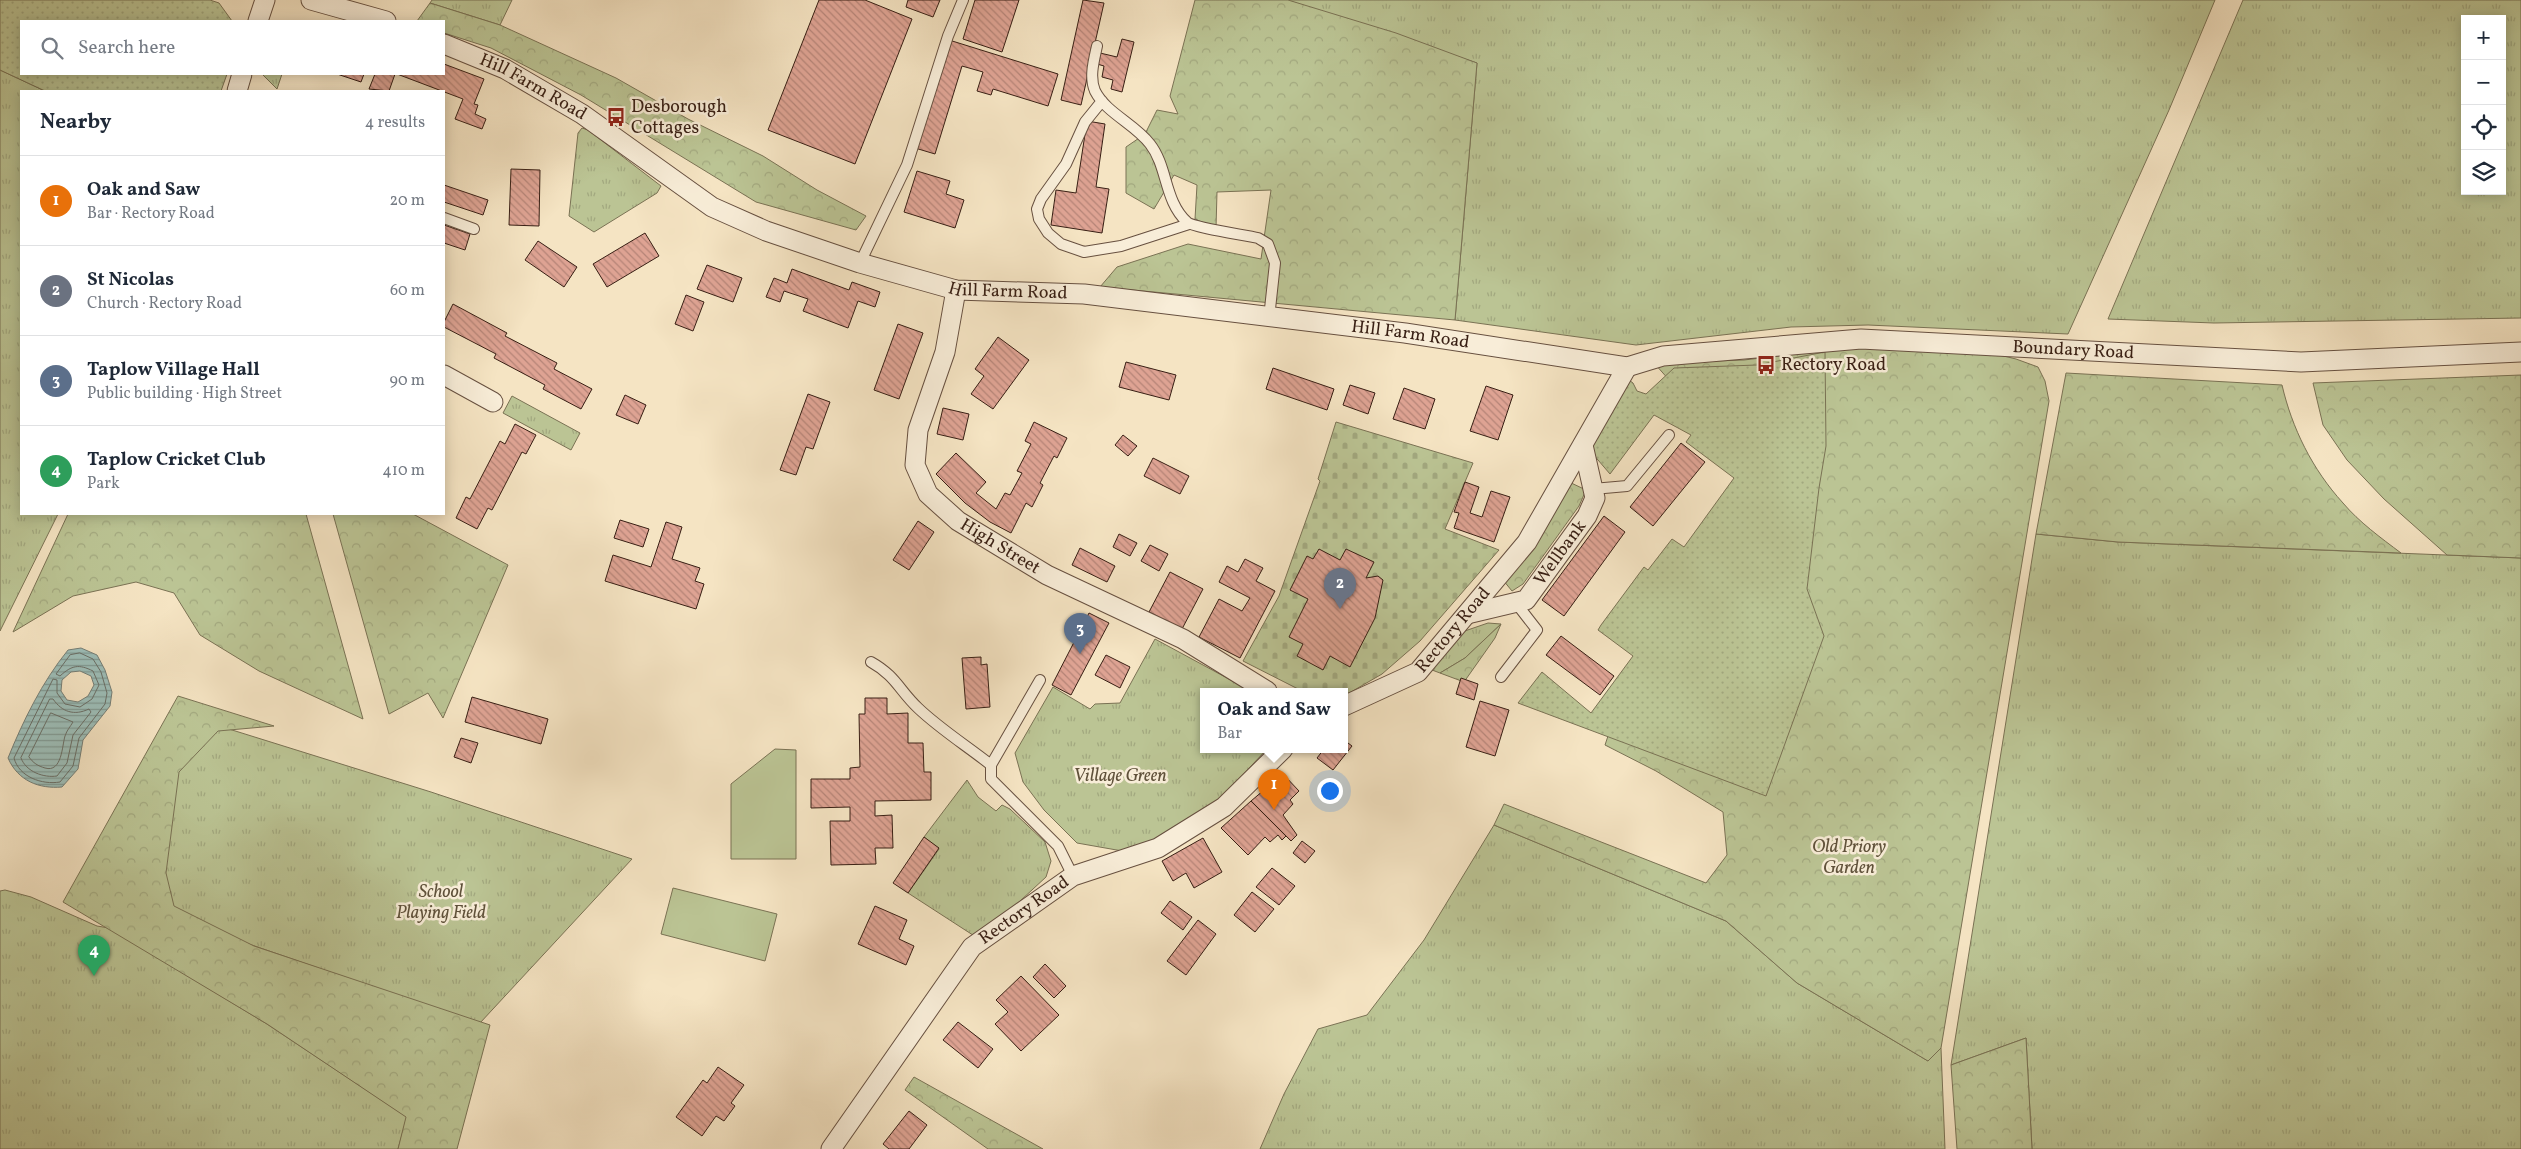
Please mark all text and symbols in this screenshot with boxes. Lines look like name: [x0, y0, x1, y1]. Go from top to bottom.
map controls: [2461, 15, 2506, 195]
button: +: [2461, 15, 2506, 60]
search box: [20, 20, 445, 75]
icon: search: [38, 34, 66, 62]
text: Search here: [78, 35, 175, 61]
street label: Hill Farm Road: [476, 47, 591, 127]
button: −: [2461, 60, 2506, 105]
place label: Desborough Cottages: [631, 95, 727, 141]
button: locate: [2461, 105, 2506, 150]
bus stop icon: Desborough Cottages: [605, 106, 627, 128]
text: Nearby: [40, 108, 111, 137]
text: 4 results: [365, 112, 425, 134]
button: layers: [2461, 150, 2506, 195]
text: Oak and Saw: [87, 177, 200, 203]
text: 1: [53, 190, 59, 212]
text: 20 m: [390, 190, 425, 212]
text: Bar · Rectory Road: [87, 203, 215, 225]
text: St Nicolas: [87, 267, 174, 293]
street label: Hill Farm Road: [945, 276, 1068, 306]
text: 2: [52, 280, 60, 302]
text: 60 m: [390, 280, 425, 302]
text: Church · Rectory Road: [87, 293, 242, 315]
street label: Hill Farm Road: [1350, 314, 1471, 355]
street label: Boundary Road: [2012, 334, 2135, 366]
place label: Rectory Road: [1781, 353, 1886, 378]
bus stop icon: Rectory Road: [1755, 354, 1777, 376]
text: Taplow Village Hall: [87, 357, 260, 383]
text: 3: [52, 370, 60, 392]
text: 90 m: [389, 370, 425, 392]
text: Public building · High Street: [87, 383, 282, 405]
text: Taplow Cricket Club: [87, 447, 266, 473]
text: 4: [51, 460, 61, 482]
text: 410 m: [382, 460, 425, 482]
text: Park: [87, 473, 120, 495]
street label: High Street: [955, 513, 1045, 581]
street label: Wellbank: [1528, 515, 1593, 591]
pin: 2: [1324, 568, 1356, 609]
street label: Rectory Road: [1410, 582, 1496, 679]
pin: 3: [1064, 613, 1096, 654]
popup: [1200, 688, 1348, 753]
text: Oak and Saw: [1217, 697, 1331, 723]
text: Bar: [1217, 723, 1242, 745]
park label: Village Green: [1073, 764, 1167, 789]
pin: 1: [1258, 769, 1290, 810]
your location: [1317, 778, 1343, 804]
park label: Old Priory Garden: [1812, 835, 1886, 881]
street label: Rectory Road: [974, 870, 1074, 951]
park label: School Playing Field: [396, 880, 486, 926]
pin: 4: [78, 935, 110, 976]

